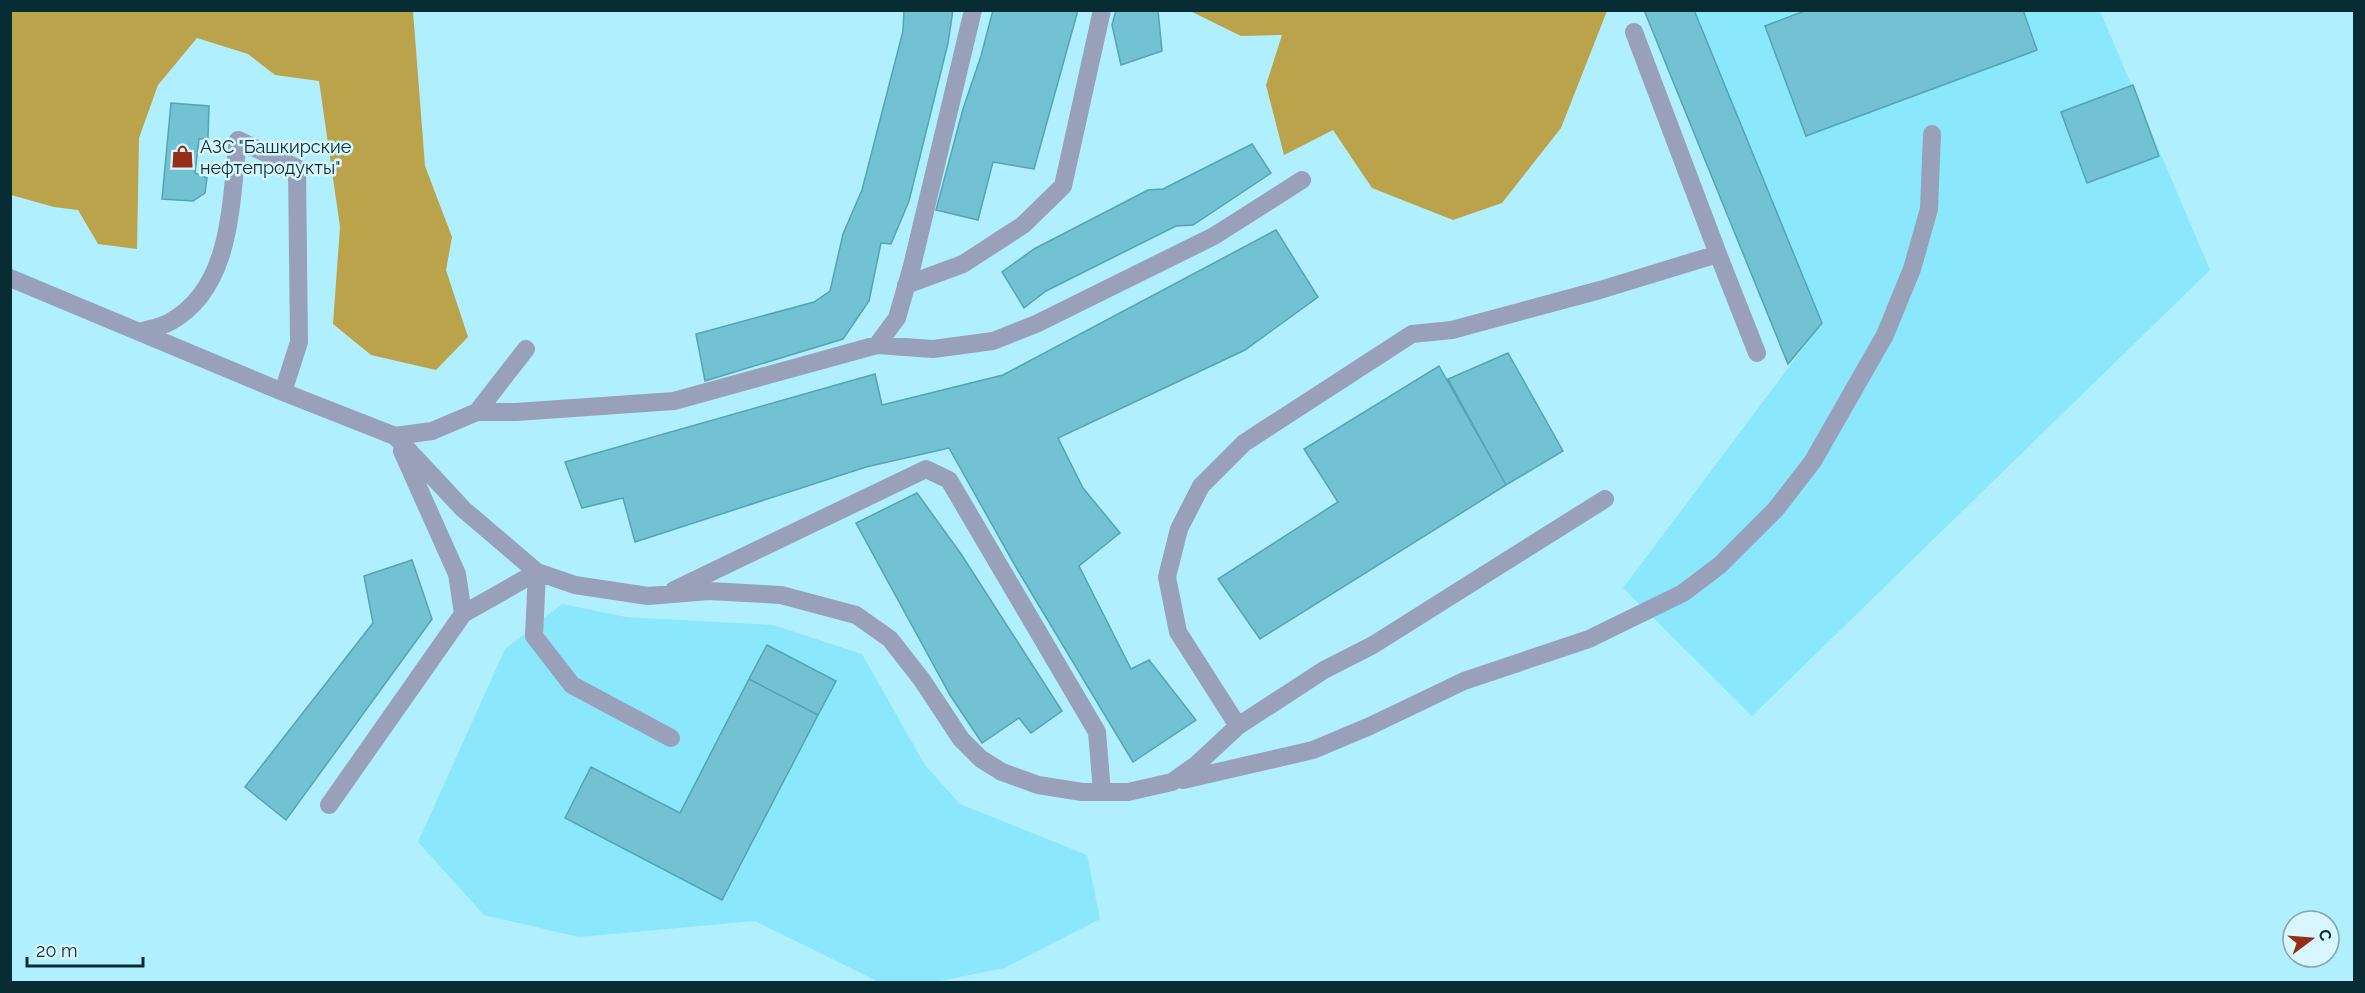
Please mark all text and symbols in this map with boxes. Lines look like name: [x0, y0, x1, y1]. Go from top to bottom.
place label: АЗС "Башкирские нефтепродукты": [200, 136, 352, 178]
shop icon: АЗС "Башкирские нефтепродукты": [169, 143, 195, 169]
north arrow: [2281, 909, 2341, 969]
text: С: [2314, 927, 2336, 943]
scale bar: [27, 930, 142, 968]
text: 20 m: [36, 940, 78, 961]

